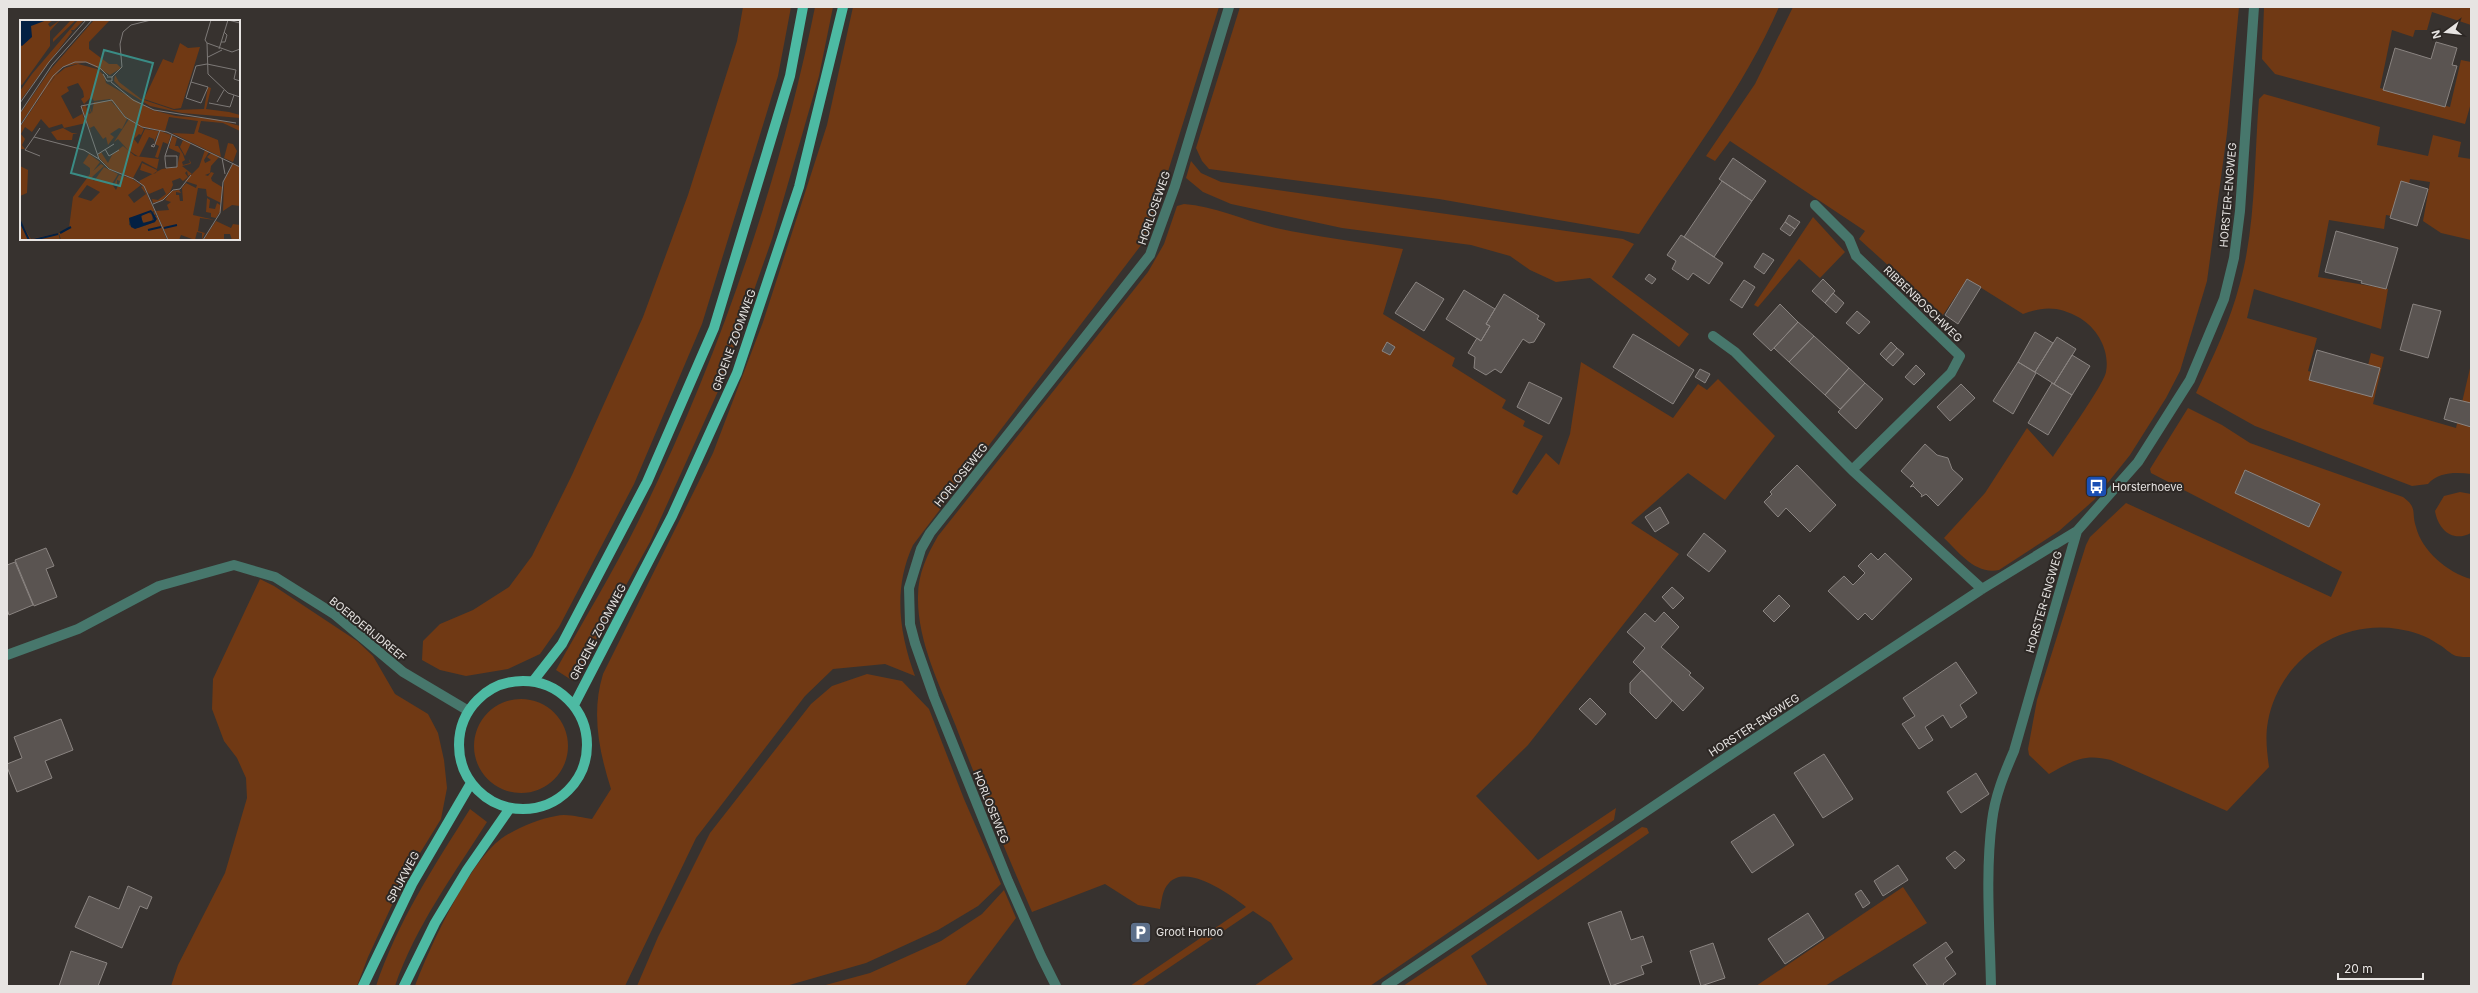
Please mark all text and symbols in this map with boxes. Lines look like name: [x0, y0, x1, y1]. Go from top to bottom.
north arrow: [2426, 12, 2466, 52]
inset map: [20, 20, 240, 240]
text: N: [2428, 29, 2444, 40]
street label: HORSTER-ENGWEG: [2216, 142, 2240, 248]
street label: HORLOSEWEG: [1135, 169, 1173, 247]
street label: RIBBENBOSCHWEG: [1881, 263, 1965, 345]
street label: GROENE ZOOMWEG: [709, 287, 759, 393]
street label: HORLOSEWEG: [931, 441, 991, 509]
bus stop icon: Horsterhoeve: [2083, 474, 2109, 500]
place label: Horsterhoeve: [2112, 480, 2183, 494]
street label: HORSTER-ENGWEG: [2023, 549, 2065, 655]
street label: GROENE ZOOMWEG: [567, 581, 629, 683]
street label: BOERDERIJDREEF: [327, 594, 409, 664]
street label: HORSTER-ENGWEG: [1706, 690, 1802, 760]
street label: HORLOSEWEG: [970, 769, 1012, 845]
street label: SPIJKWEG: [384, 849, 422, 905]
parking icon: Groot Horloo: [1128, 919, 1154, 945]
place label: Groot Horloo: [1156, 925, 1223, 939]
scale bar: [2338, 955, 2423, 981]
text: 20 m: [2344, 961, 2373, 976]

